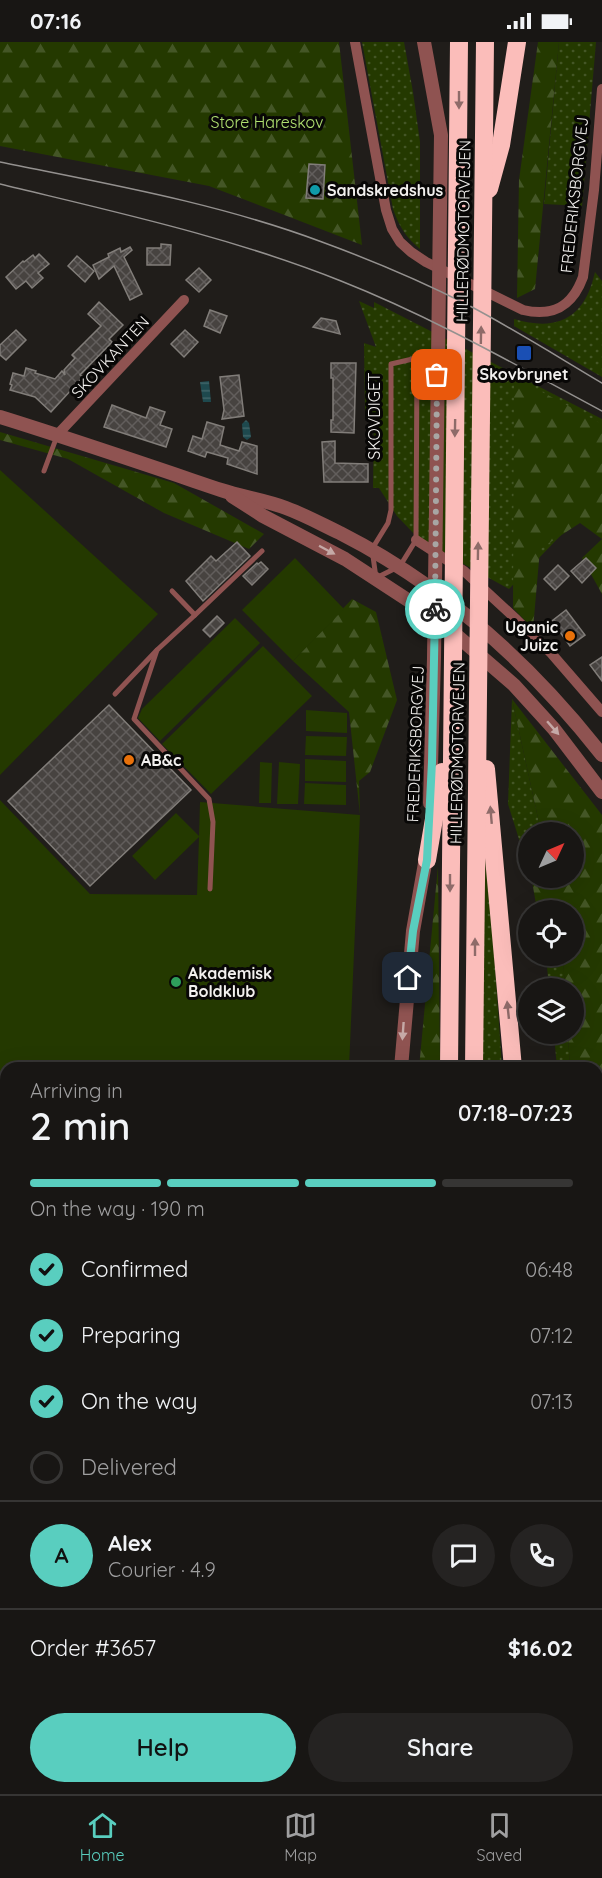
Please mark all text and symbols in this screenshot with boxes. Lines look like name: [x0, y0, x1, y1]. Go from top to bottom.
text: 07:16: [30, 7, 81, 35]
one-way arrow: [454, 91, 464, 110]
park label: Store Hareskov: [210, 112, 324, 132]
street label: FREDERIKSBORGVEJ: [556, 116, 592, 274]
street label: HILLERØDMOTORVEJEN: [451, 140, 475, 322]
place label: Sandskredshus: [327, 180, 444, 200]
marker: Sandskredshus: [308, 183, 322, 197]
street label: SKOVKANTEN: [67, 312, 153, 402]
one-way arrow: [476, 325, 486, 344]
marker: Skovbrynet: [515, 344, 533, 362]
pin: [411, 349, 462, 400]
icon: bag: [420, 358, 453, 391]
place label: Skovbrynet: [479, 364, 569, 384]
street label: SKOVDIGET: [364, 372, 384, 460]
one-way arrow: [450, 418, 460, 437]
one-way arrow: [474, 541, 483, 560]
one-way arrow: [319, 545, 336, 555]
courier: [405, 579, 465, 639]
icon: bike: [419, 593, 452, 626]
place label: Uganic Juizc: [505, 617, 558, 655]
marker: Uganic Juizc: [563, 629, 577, 643]
street label: HILLERØDMOTORVEJEN: [445, 662, 469, 844]
street label: FREDERIKSBORGVEJ: [402, 665, 428, 823]
one-way arrow: [546, 720, 559, 735]
place label: AB&c: [141, 750, 181, 770]
marker: AB&c: [122, 753, 136, 767]
one-way arrow: [486, 806, 496, 825]
north arrow: [518, 822, 584, 888]
map controls: [518, 822, 584, 1044]
one-way arrow: [445, 874, 455, 893]
button: locate: [518, 900, 584, 966]
one-way arrow: [470, 937, 480, 956]
pin: [382, 952, 433, 1003]
icon: home: [391, 961, 424, 994]
place label: Akademisk Boldklub: [188, 963, 272, 1001]
marker: Akademisk Boldklub: [169, 975, 183, 989]
button: layers: [518, 978, 584, 1044]
one-way arrow: [504, 1000, 513, 1019]
one-way arrow: [398, 1021, 408, 1040]
text: Arriving in: [30, 1078, 123, 1103]
text: 07:18–07:23: [458, 1099, 573, 1127]
text: 2 min: [30, 1101, 131, 1150]
text: On the way · 190 m: [30, 1196, 205, 1221]
icon: check: [30, 1253, 63, 1286]
text: Confirmed: [81, 1255, 188, 1283]
text: 06:48: [525, 1257, 573, 1282]
icon: check: [30, 1319, 63, 1352]
text: Preparing: [81, 1321, 181, 1349]
text: 07:12: [530, 1323, 573, 1348]
icon: check: [30, 1385, 63, 1418]
text: On the way: [81, 1387, 197, 1415]
text: 07:13: [530, 1389, 573, 1414]
text: Delivered: [81, 1453, 177, 1481]
button: chat: [432, 1524, 495, 1587]
button: phone: [510, 1524, 573, 1587]
text: Alex: [108, 1529, 151, 1557]
text: A: [54, 1541, 69, 1569]
text: Courier · 4.9: [108, 1557, 216, 1582]
text: Order #3657: [30, 1634, 156, 1662]
text: $16.02: [508, 1634, 573, 1662]
button: Help: [30, 1713, 296, 1782]
button: Share: [308, 1713, 573, 1782]
tab: Home: [80, 1809, 125, 1865]
tab: Map: [284, 1809, 317, 1865]
tab: Saved: [477, 1809, 522, 1865]

